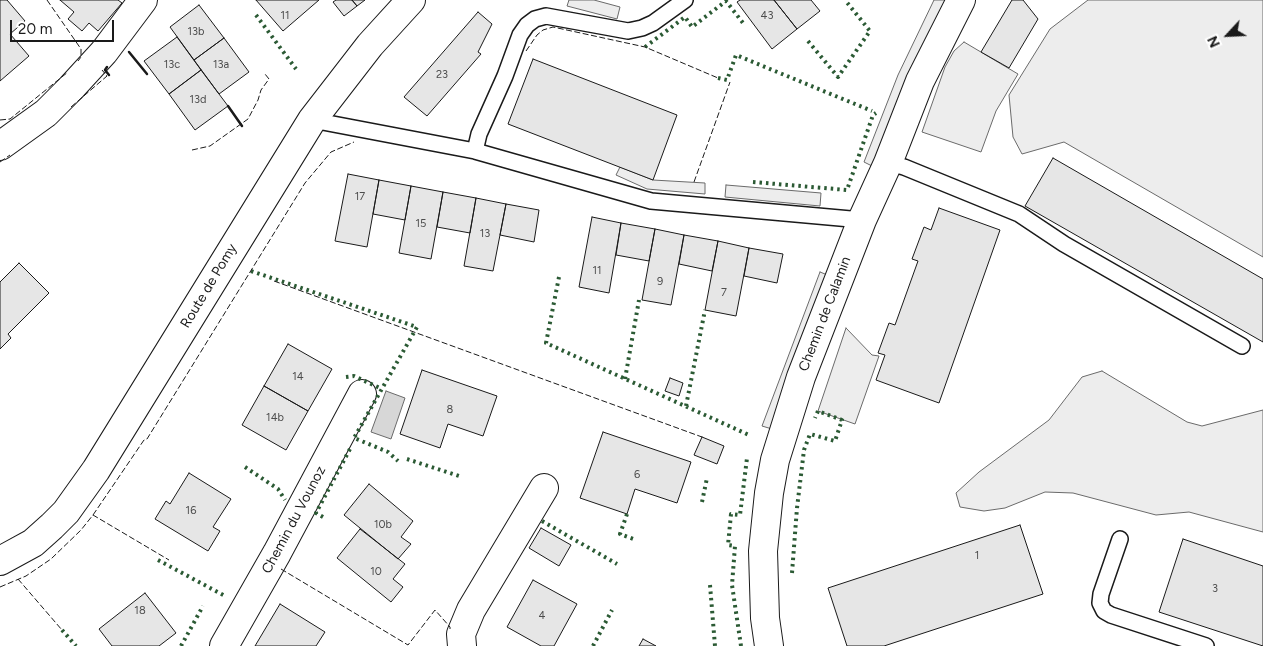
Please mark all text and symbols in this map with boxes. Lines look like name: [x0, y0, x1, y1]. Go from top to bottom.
house number: 11: [280, 9, 290, 23]
house number: 43: [761, 9, 773, 23]
scale bar: [12, 10, 116, 42]
north arrow: [1203, 10, 1253, 60]
text: 20 m: [18, 20, 52, 38]
house number: 13b: [188, 25, 204, 39]
text: N: [1204, 33, 1224, 50]
house number: 13c: [164, 58, 180, 72]
house number: 13a: [213, 58, 229, 72]
house number: 23: [436, 68, 448, 82]
house number: 13d: [190, 93, 206, 107]
house number: 17: [355, 190, 365, 204]
house number: 15: [416, 217, 426, 231]
house number: 13: [480, 227, 490, 241]
street label: Route de Pomy: [177, 241, 241, 331]
street label: Chemin de Calamin: [795, 254, 855, 374]
house number: 11: [592, 264, 602, 278]
house number: 9: [657, 275, 663, 289]
house number: 7: [721, 286, 727, 300]
house number: 14: [292, 370, 304, 384]
house number: 8: [447, 403, 453, 417]
house number: 14b: [266, 411, 284, 425]
street label: Chemin du Vounoz: [259, 463, 329, 577]
house number: 6: [634, 468, 640, 482]
house number: 16: [186, 504, 196, 518]
house number: 10b: [374, 518, 392, 532]
house number: 1: [975, 549, 979, 563]
house number: 10: [370, 565, 382, 579]
house number: 3: [1212, 582, 1218, 596]
house number: 18: [134, 604, 146, 618]
house number: 4: [539, 609, 545, 623]

